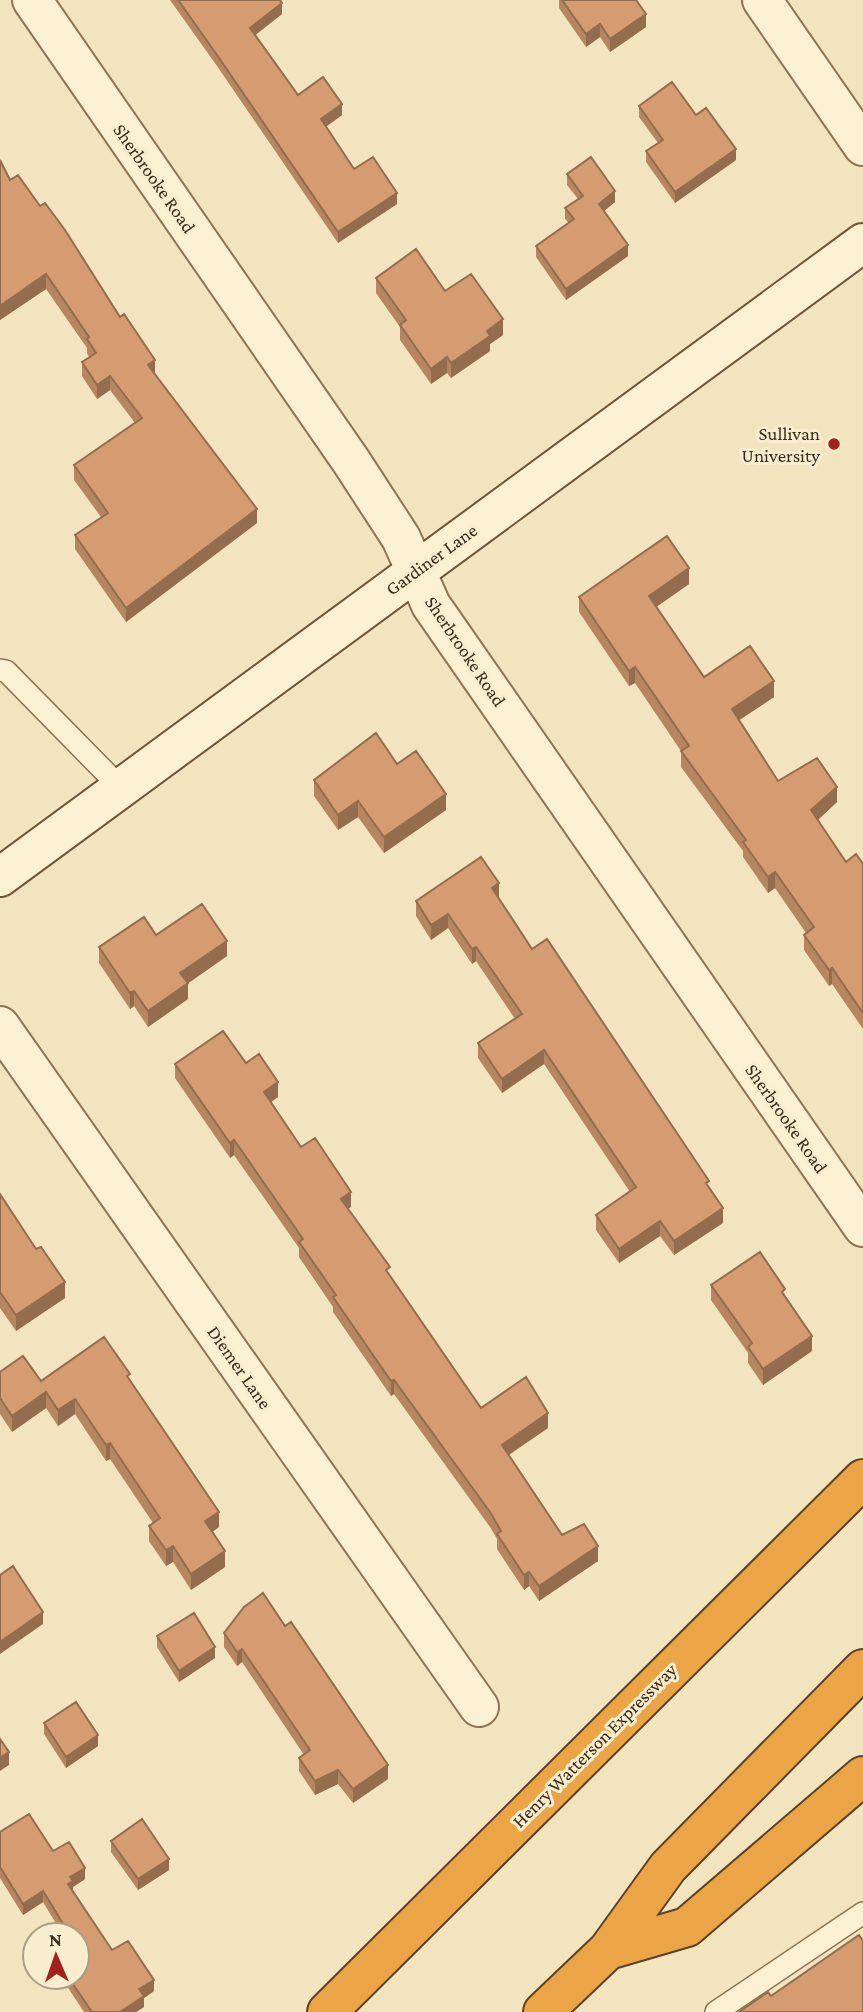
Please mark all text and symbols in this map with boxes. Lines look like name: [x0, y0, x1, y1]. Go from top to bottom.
street label: Sherbrooke Road: [109, 120, 200, 237]
place label: Sullivan University: [742, 423, 820, 466]
marker: Sullivan University: [826, 436, 842, 452]
street label: Gardiner Lane: [381, 519, 481, 600]
street label: Sherbrooke Road: [421, 592, 510, 710]
street label: Sherbrooke Road: [741, 1060, 832, 1177]
street label: Diemer Lane: [203, 1322, 276, 1413]
street label: Henry Watterson Expressway: [508, 1659, 681, 1832]
north arrow: [21, 1921, 91, 1991]
text: N: [49, 1929, 62, 1950]

